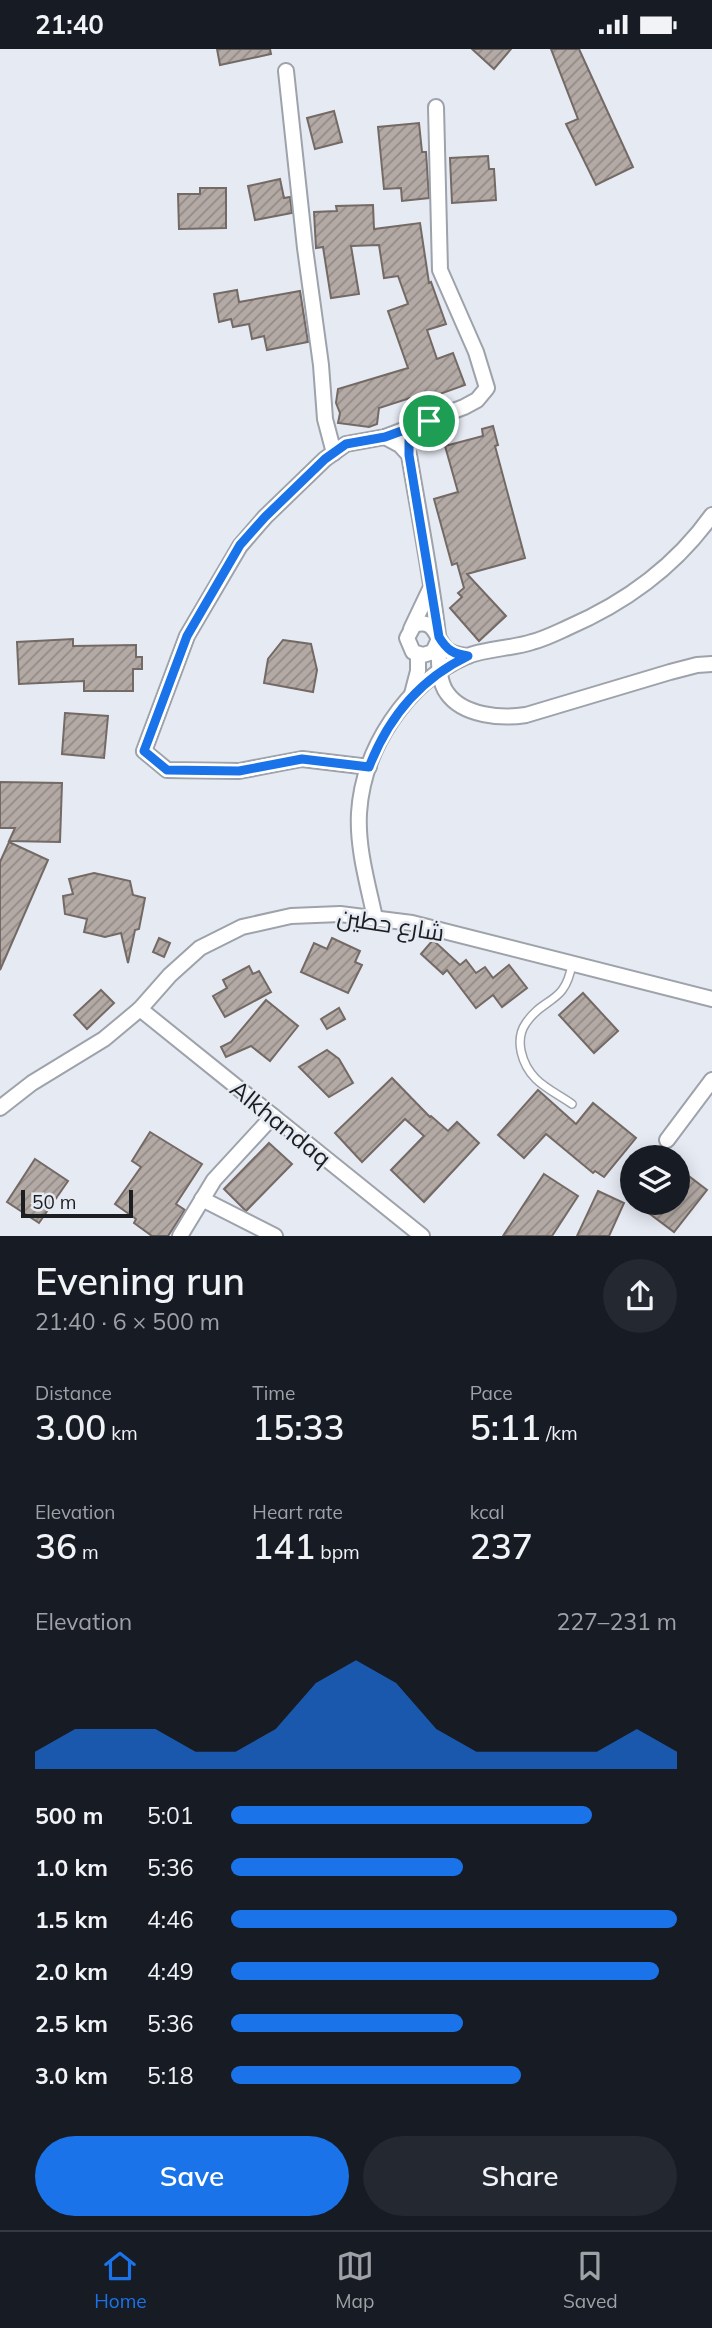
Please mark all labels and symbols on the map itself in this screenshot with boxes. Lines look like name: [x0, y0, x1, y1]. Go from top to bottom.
pin: [399, 391, 459, 451]
street label: شارع حطين: [335, 901, 447, 949]
street label: Alkhandaq: [224, 1073, 338, 1173]
scale bar: [21, 1187, 133, 1219]

